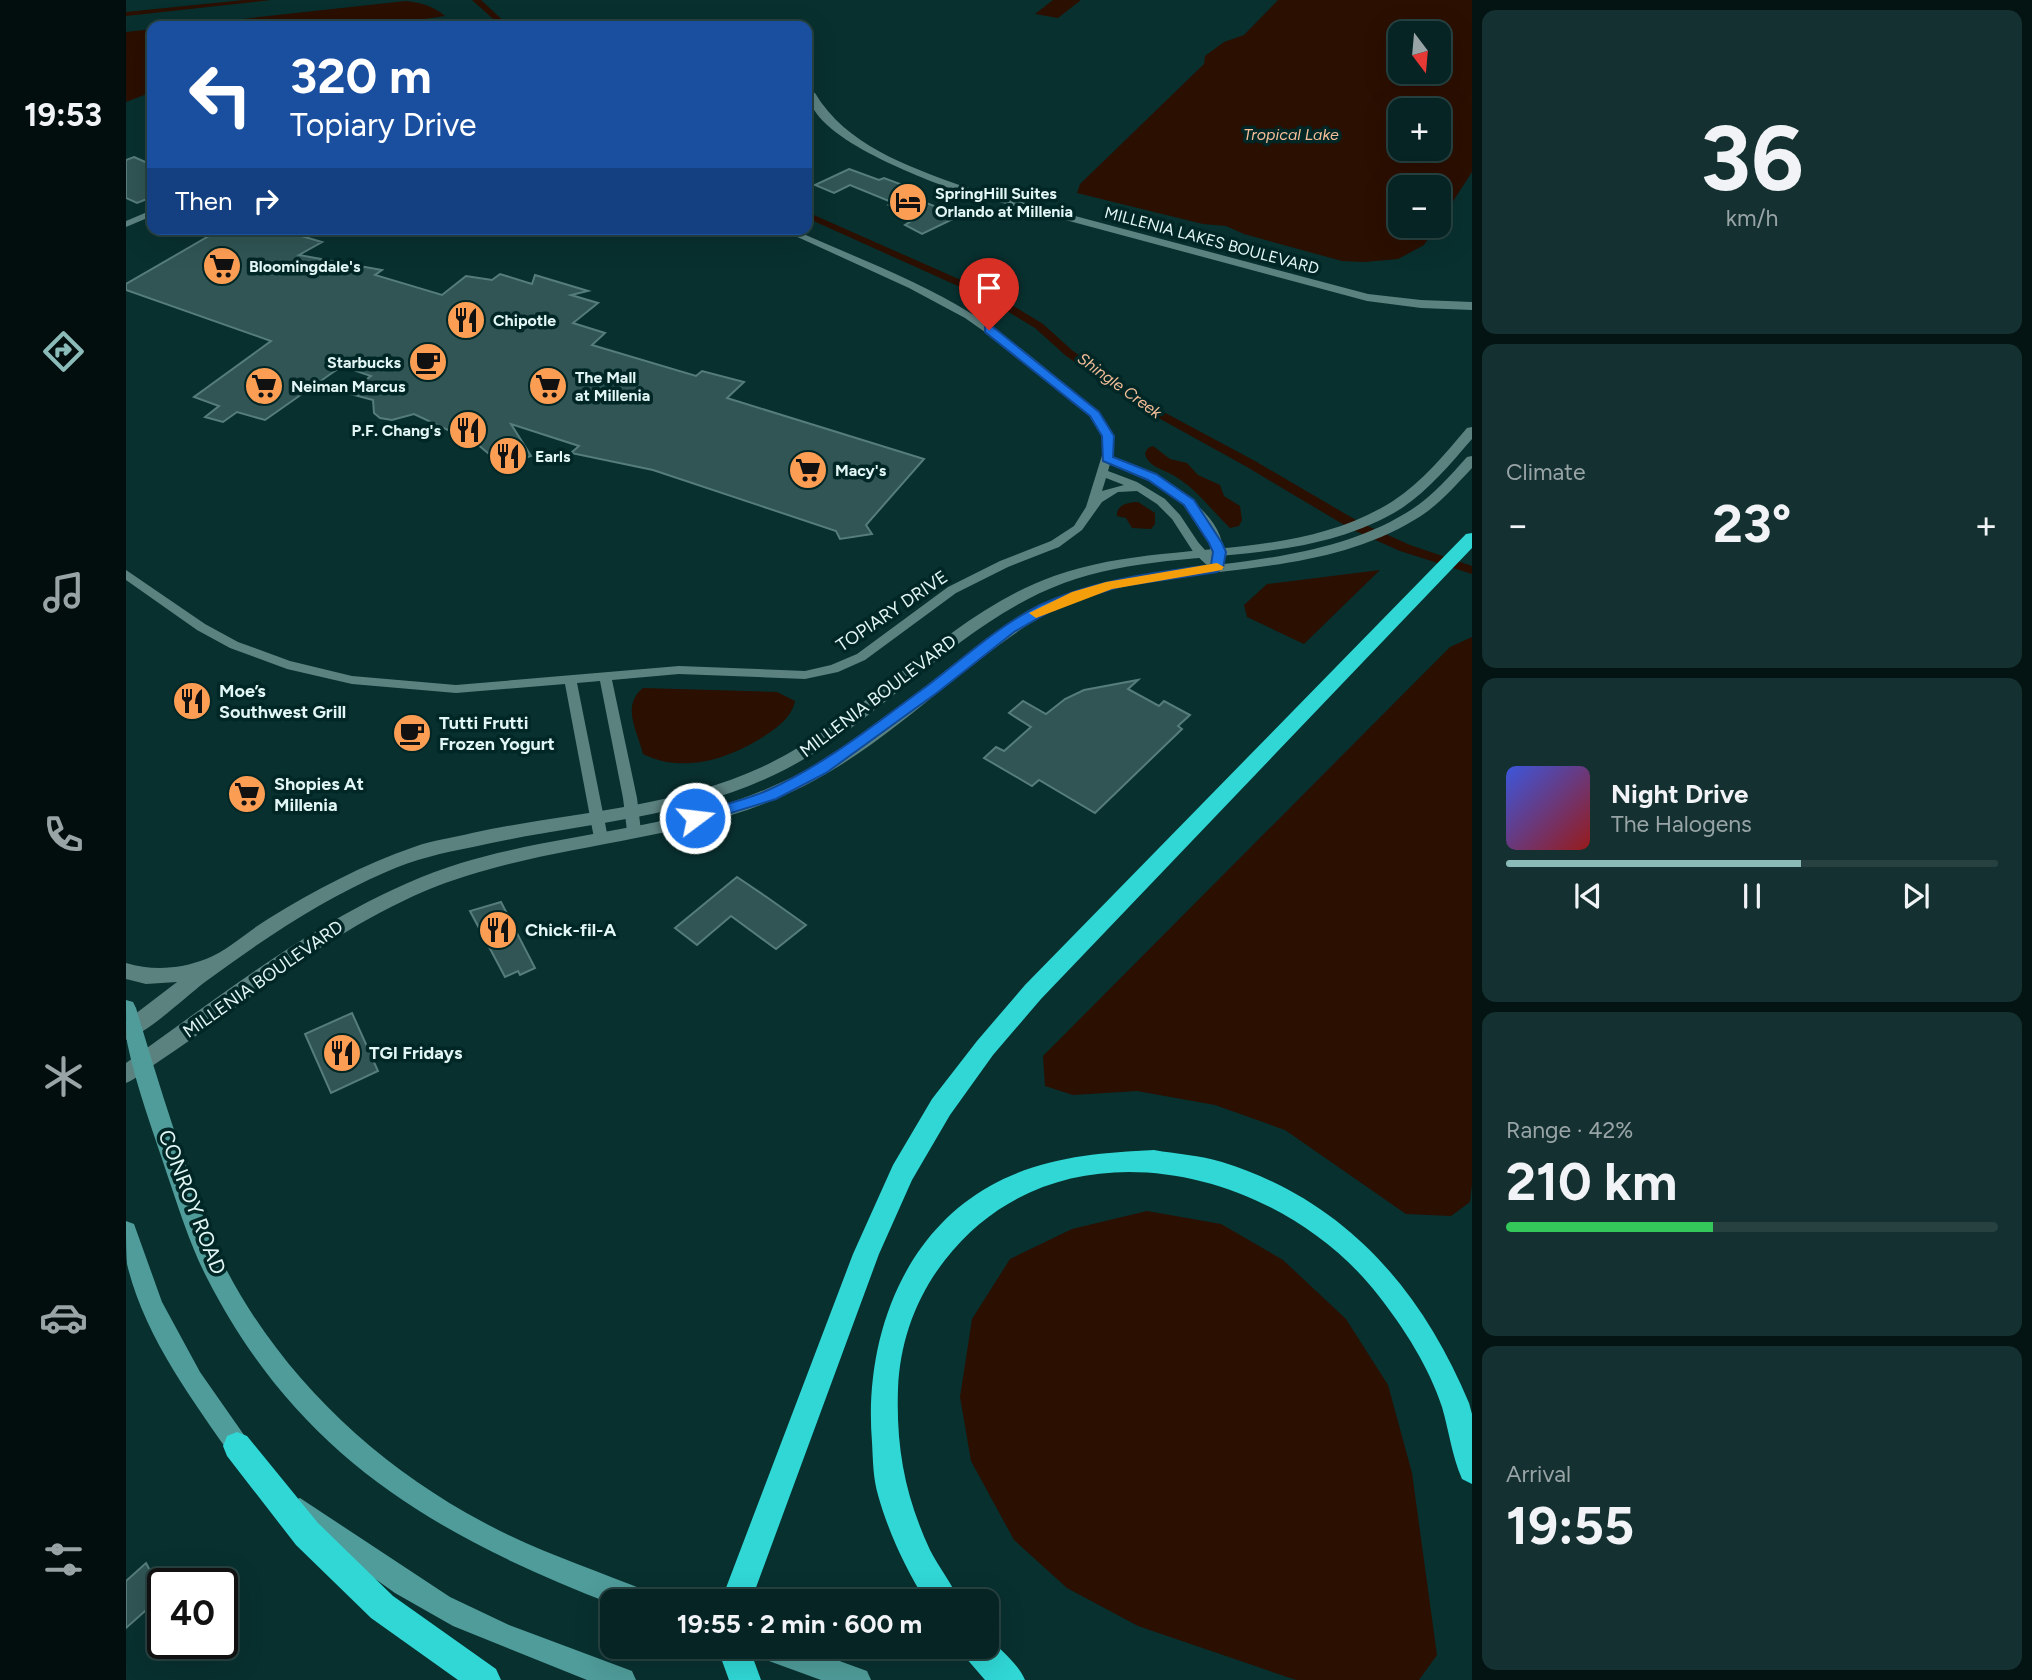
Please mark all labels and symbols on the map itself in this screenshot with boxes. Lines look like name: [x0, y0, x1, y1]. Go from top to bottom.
north arrow: [1388, 21, 1451, 84]
water label: Tropical Lake: [1243, 125, 1339, 144]
hotel icon: SpringHill Suites Orlando at Millenia: [887, 181, 929, 223]
place label: SpringHill Suites Orlando at Millenia: [935, 184, 1073, 221]
street label: MILLENIA LAKES BOULEVARD: [1103, 203, 1321, 278]
supermarket icon: Bloomingdale's: [201, 245, 243, 287]
place label: Bloomingdale's: [249, 257, 361, 276]
pin: [959, 258, 1019, 330]
restaurant icon: Chipotle: [445, 299, 487, 341]
place label: Chipotle: [493, 311, 556, 330]
cafe icon: Starbucks: [407, 341, 449, 383]
water label: Shingle Creek: [1074, 349, 1166, 423]
place label: Starbucks: [327, 353, 402, 372]
supermarket icon: Neiman Marcus: [243, 365, 285, 407]
supermarket icon: The Mall at Millenia: [527, 365, 569, 407]
place label: The Mall at Millenia: [575, 368, 650, 405]
place label: Neiman Marcus: [291, 377, 406, 396]
restaurant icon: P.F. Chang's: [447, 409, 489, 451]
place label: P.F. Chang's: [351, 421, 442, 440]
restaurant icon: Earls: [487, 435, 529, 477]
place label: Earls: [535, 447, 571, 466]
supermarket icon: Macy's: [787, 449, 829, 491]
place label: Macy's: [835, 461, 887, 480]
street label: TOPIARY DRIVE: [832, 566, 952, 656]
street label: MILLENIA BOULEVARD: [795, 630, 961, 762]
restaurant icon: Moe’s Southwest Grill: [171, 680, 213, 722]
place label: Moe’s Southwest Grill: [219, 680, 346, 723]
cafe icon: Tutti Frutti Frozen Yogurt: [391, 712, 433, 754]
place label: Tutti Frutti Frozen Yogurt: [439, 712, 555, 755]
supermarket icon: Shopies At Millenia: [226, 773, 268, 815]
place label: Shopies At Millenia: [274, 773, 364, 816]
position arrow: [658, 781, 732, 855]
restaurant icon: Chick-fil-A: [477, 909, 519, 951]
street label: MILLENIA BOULEVARD: [179, 915, 347, 1043]
place label: Chick-fil-A: [525, 919, 616, 941]
restaurant icon: TGI Fridays: [321, 1032, 363, 1074]
place label: TGI Fridays: [369, 1042, 463, 1064]
street label: CONROY ROAD: [153, 1126, 232, 1278]
speed limit sign: 40: [147, 1568, 238, 1659]

